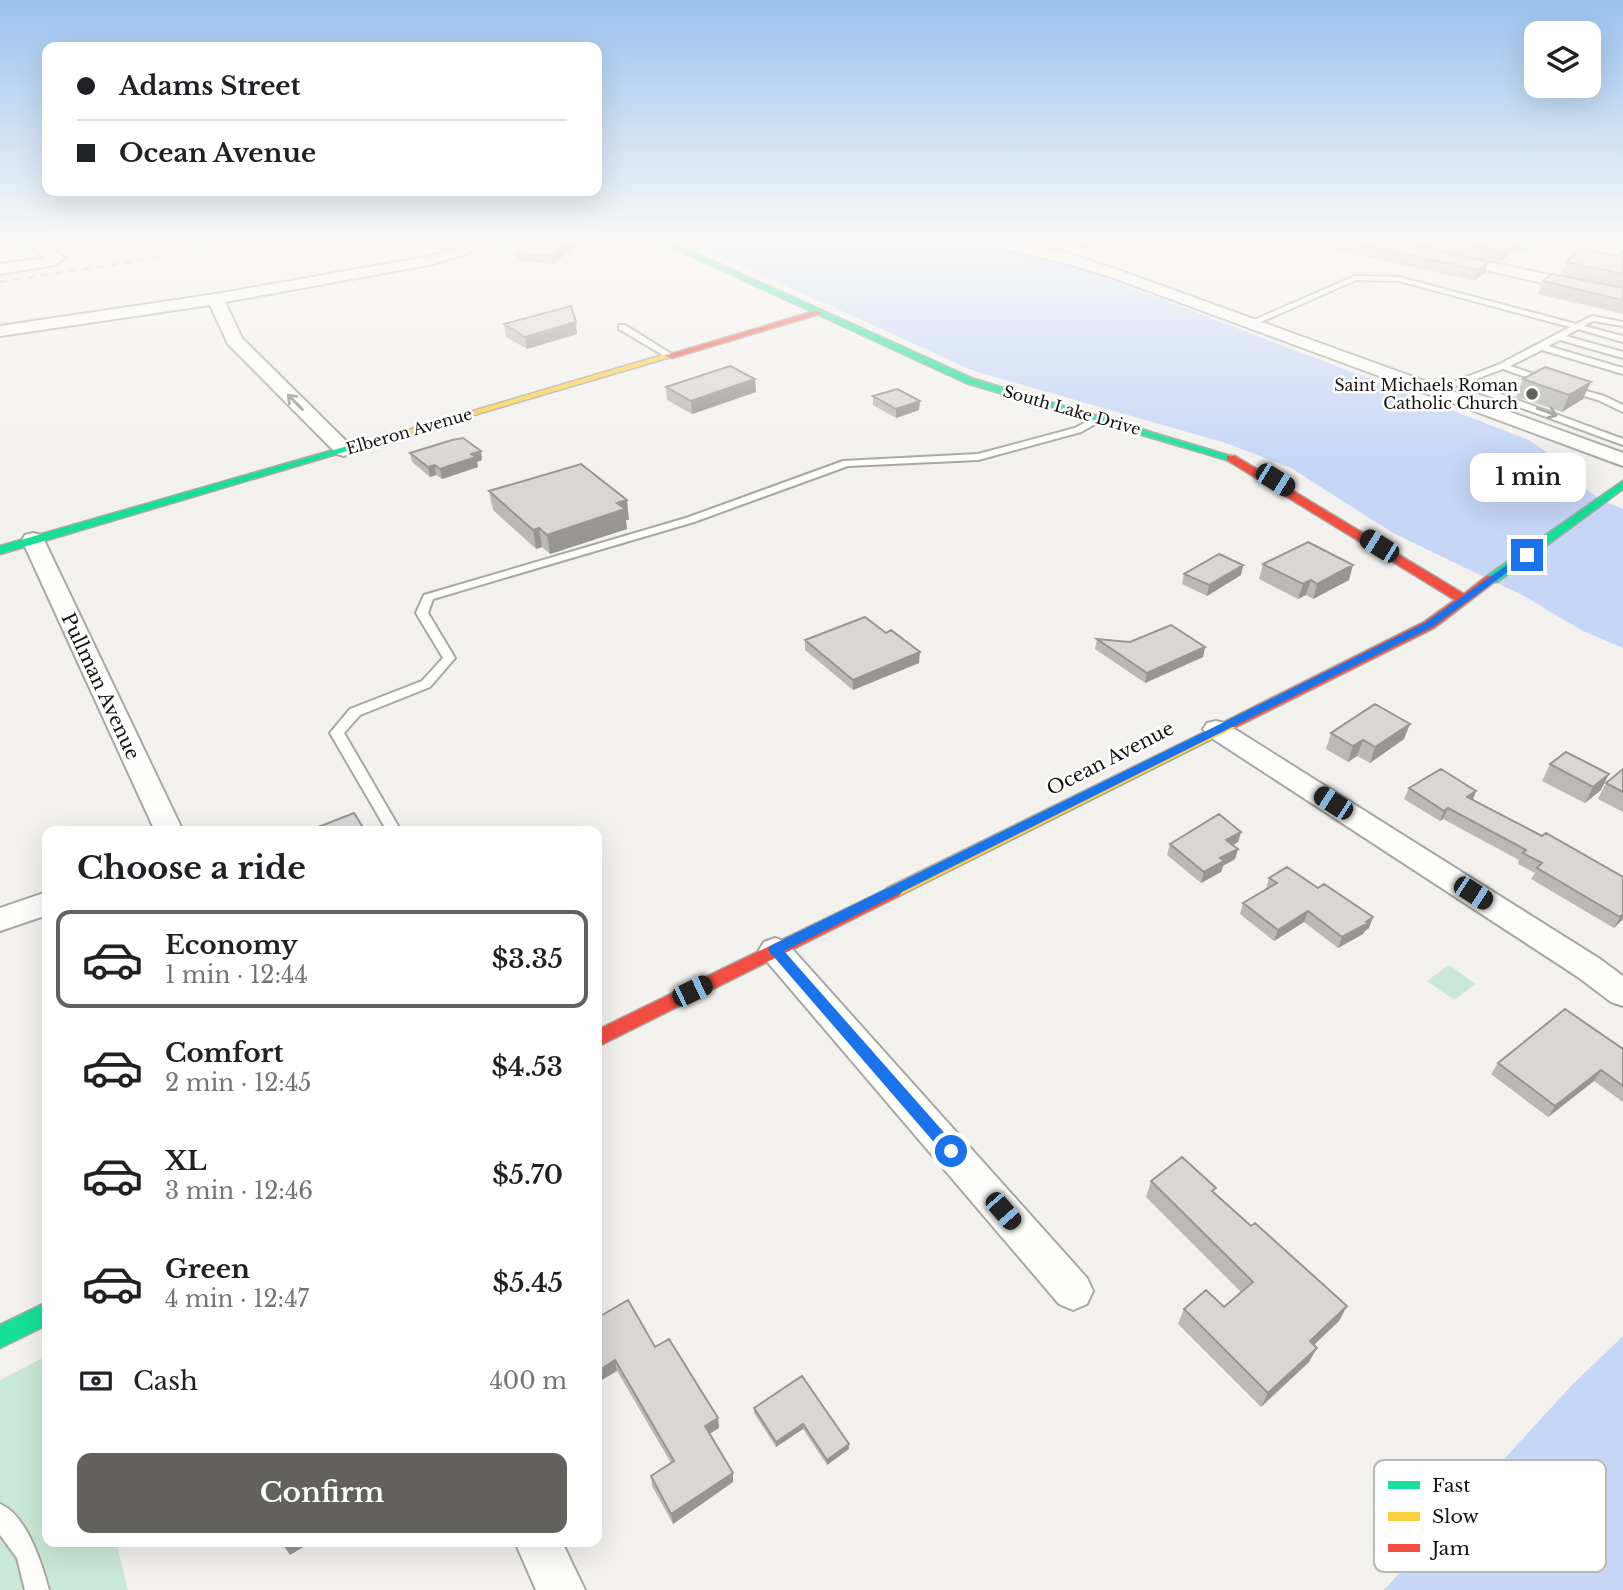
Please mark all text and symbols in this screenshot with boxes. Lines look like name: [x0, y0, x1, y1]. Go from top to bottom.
map controls: [1524, 21, 1601, 98]
button: layers: [1524, 21, 1601, 98]
text: Adams Street: [119, 70, 301, 102]
text: Ocean Avenue: [119, 137, 316, 169]
place label: Saint Michaels Roman Catholic Church: [1334, 375, 1518, 413]
street label: South Lake Drive: [1001, 381, 1143, 439]
marker: Saint Michaels Roman Catholic Church: [1524, 386, 1540, 402]
one-way arrow: [287, 393, 304, 410]
street label: Elberon Avenue: [344, 403, 474, 459]
one-way arrow: [1535, 407, 1557, 420]
callout: 1 min: [1469, 454, 1585, 503]
car: [1252, 460, 1299, 500]
text: 1 min: [1495, 463, 1561, 491]
car: [1356, 526, 1403, 566]
route end: [1511, 539, 1543, 571]
street label: Pullman Avenue: [56, 609, 145, 763]
street label: Ocean Avenue: [1043, 716, 1178, 800]
car: [1310, 783, 1357, 823]
text: Choose a ride: [77, 848, 306, 888]
car: [1450, 873, 1497, 913]
icon: car: [81, 928, 144, 991]
text: Economy: [165, 929, 298, 961]
text: $3.35: [492, 943, 563, 975]
text: 1 min · 12:44: [165, 961, 308, 989]
car: [669, 972, 716, 1010]
icon: car: [81, 1036, 144, 1099]
text: Comfort: [165, 1037, 283, 1069]
text: $4.53: [491, 1051, 563, 1083]
text: 2 min · 12:45: [165, 1069, 311, 1097]
route start: [935, 1135, 967, 1167]
icon: car: [81, 1144, 144, 1207]
text: XL: [165, 1145, 207, 1177]
text: $5.70: [492, 1159, 563, 1191]
text: 3 min · 12:46: [165, 1177, 313, 1205]
car: [982, 1188, 1025, 1234]
icon: car: [81, 1252, 144, 1315]
text: Green: [165, 1253, 250, 1285]
text: $5.45: [493, 1267, 563, 1299]
text: 4 min · 12:47: [165, 1285, 309, 1313]
icon: cash: [77, 1362, 115, 1400]
text: Cash: [133, 1365, 198, 1397]
text: 400 m: [489, 1367, 567, 1395]
button: Confirm: [77, 1453, 567, 1533]
legend: [1374, 1460, 1606, 1572]
text: Fast: [1432, 1474, 1471, 1497]
text: Slow: [1432, 1505, 1479, 1528]
text: Jam: [1429, 1537, 1470, 1560]

